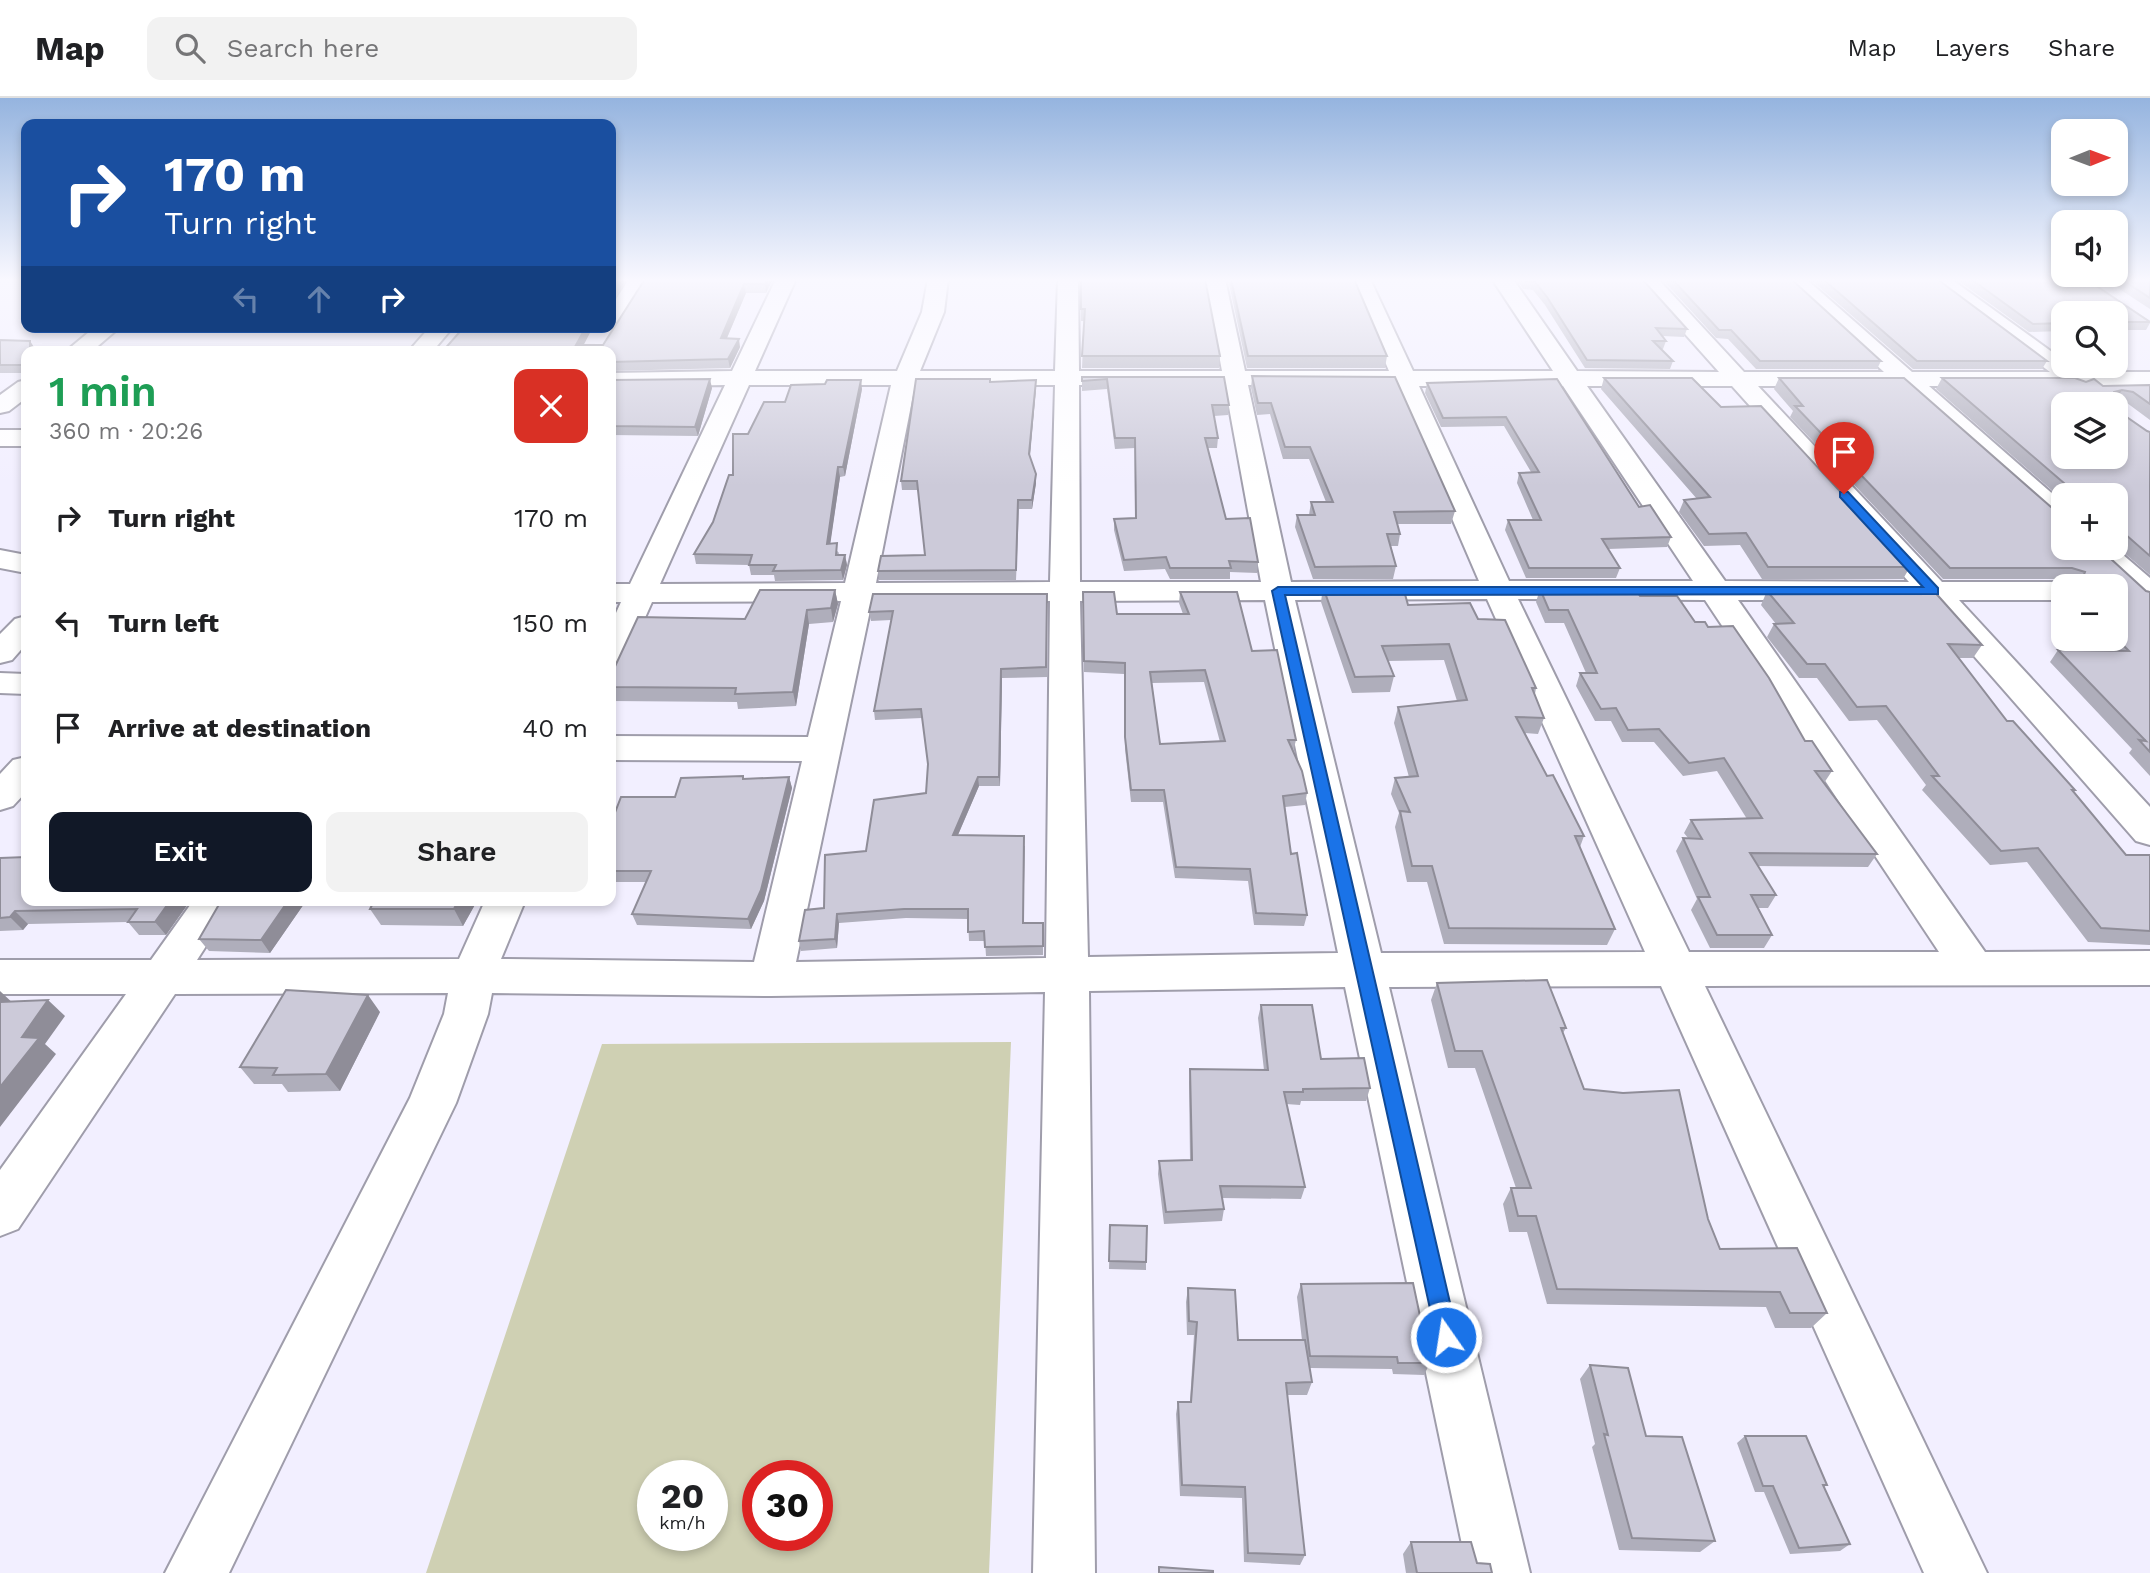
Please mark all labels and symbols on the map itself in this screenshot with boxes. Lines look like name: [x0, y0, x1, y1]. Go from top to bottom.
north arrow: [2051, 119, 2128, 196]
pin: [1814, 422, 1874, 494]
position arrow: [1409, 1300, 1483, 1374]
speed limit sign: 30: [742, 1460, 833, 1551]

